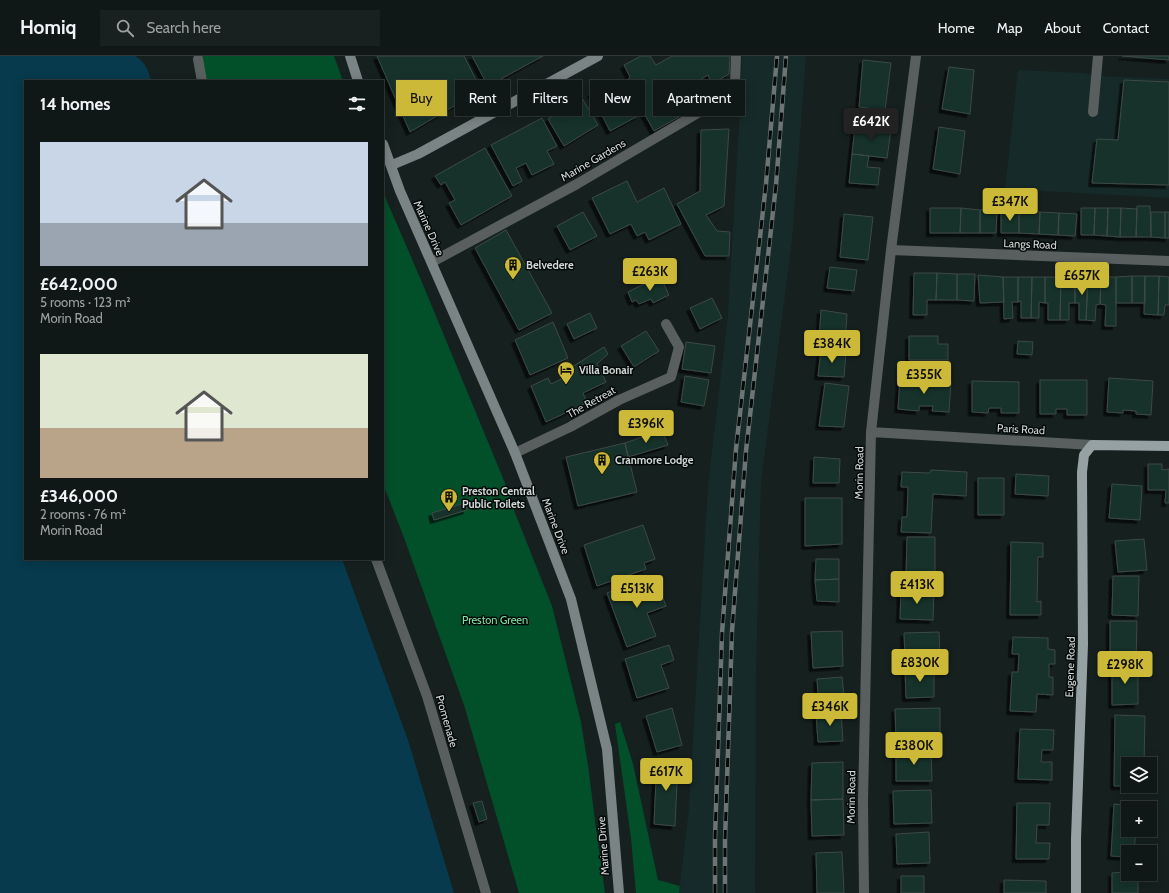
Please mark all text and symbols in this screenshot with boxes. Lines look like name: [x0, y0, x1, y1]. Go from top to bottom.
search box: [100, 10, 380, 46]
text: Homiq: [20, 16, 76, 39]
icon: search: [114, 17, 136, 39]
text: Search here: [146, 19, 221, 37]
text: Home: [938, 19, 975, 37]
text: Map: [997, 19, 1022, 37]
text: About: [1044, 19, 1081, 37]
text: Contact: [1103, 19, 1149, 37]
chip: Buy: [396, 80, 447, 116]
chip: Rent: [455, 80, 510, 116]
chip: Filters: [518, 80, 582, 116]
chip: New: [590, 80, 645, 116]
chip: Apartment: [653, 80, 745, 116]
icon: filters: [346, 93, 368, 115]
text: 14 homes: [40, 94, 110, 114]
pin: £642K: [843, 108, 899, 142]
text: £642K: [852, 113, 890, 129]
street label: Marine Gardens: [558, 136, 628, 184]
icon: home: [168, 168, 240, 240]
pin: £347K: [982, 188, 1038, 222]
text: £347K: [992, 193, 1028, 209]
street label: Marine Drive: [411, 198, 448, 258]
street label: Langs Road: [1003, 236, 1057, 252]
building icon: Belvedere: [503, 255, 523, 280]
place label: Belvedere: [526, 258, 574, 272]
pin: £263K: [622, 258, 678, 292]
pin: £657K: [1054, 262, 1110, 296]
text: £263K: [632, 263, 668, 279]
text: £657K: [1064, 267, 1100, 283]
text: £642,000: [40, 274, 118, 294]
text: 5 rooms · 123 m²: [40, 294, 131, 310]
text: Morin Road: [40, 310, 103, 326]
pin: £384K: [804, 330, 860, 364]
text: £384K: [813, 335, 851, 351]
hotel icon: Villa Bonair: [556, 360, 576, 385]
pin: £355K: [896, 361, 952, 395]
place label: Villa Bonair: [579, 363, 633, 377]
text: £355K: [906, 366, 942, 382]
icon: home: [168, 380, 240, 452]
street label: The Retreat: [564, 383, 618, 421]
pin: £396K: [618, 410, 674, 444]
text: £396K: [628, 415, 664, 431]
street label: Paris Road: [997, 421, 1045, 437]
street label: Morin Road: [852, 446, 866, 500]
building icon: Cranmore Lodge: [592, 450, 612, 475]
place label: Cranmore Lodge: [615, 453, 694, 467]
place label: Preston Central Public Toilets: [462, 484, 535, 511]
text: £346,000: [40, 486, 118, 506]
building icon: Preston Central Public Toilets: [439, 487, 459, 512]
street label: Marine Drive: [539, 496, 573, 556]
text: 2 rooms · 76 m²: [40, 506, 126, 522]
text: Morin Road: [40, 522, 103, 538]
pin: £413K: [889, 571, 945, 605]
pin: £513K: [609, 575, 665, 609]
text: £413K: [900, 576, 934, 592]
text: £513K: [620, 580, 654, 596]
park label: Preston Green: [462, 613, 528, 627]
street label: Eugene Road: [1062, 636, 1078, 698]
pin: £830K: [892, 649, 948, 683]
pin: £298K: [1097, 651, 1153, 685]
text: £830K: [901, 654, 939, 670]
text: £298K: [1107, 656, 1143, 672]
street label: Promenade: [433, 693, 461, 749]
pin: £346K: [802, 693, 858, 727]
text: £346K: [811, 698, 849, 714]
pin: £380K: [886, 732, 942, 766]
text: £380K: [895, 737, 933, 753]
map controls: [1121, 757, 1157, 881]
button: layers: [1121, 757, 1157, 793]
pin: £617K: [638, 758, 694, 792]
text: £617K: [649, 763, 683, 779]
street label: Morin Road: [844, 770, 858, 824]
button: +: [1121, 801, 1157, 837]
street label: Marine Drive: [594, 816, 612, 876]
button: −: [1121, 845, 1157, 881]

